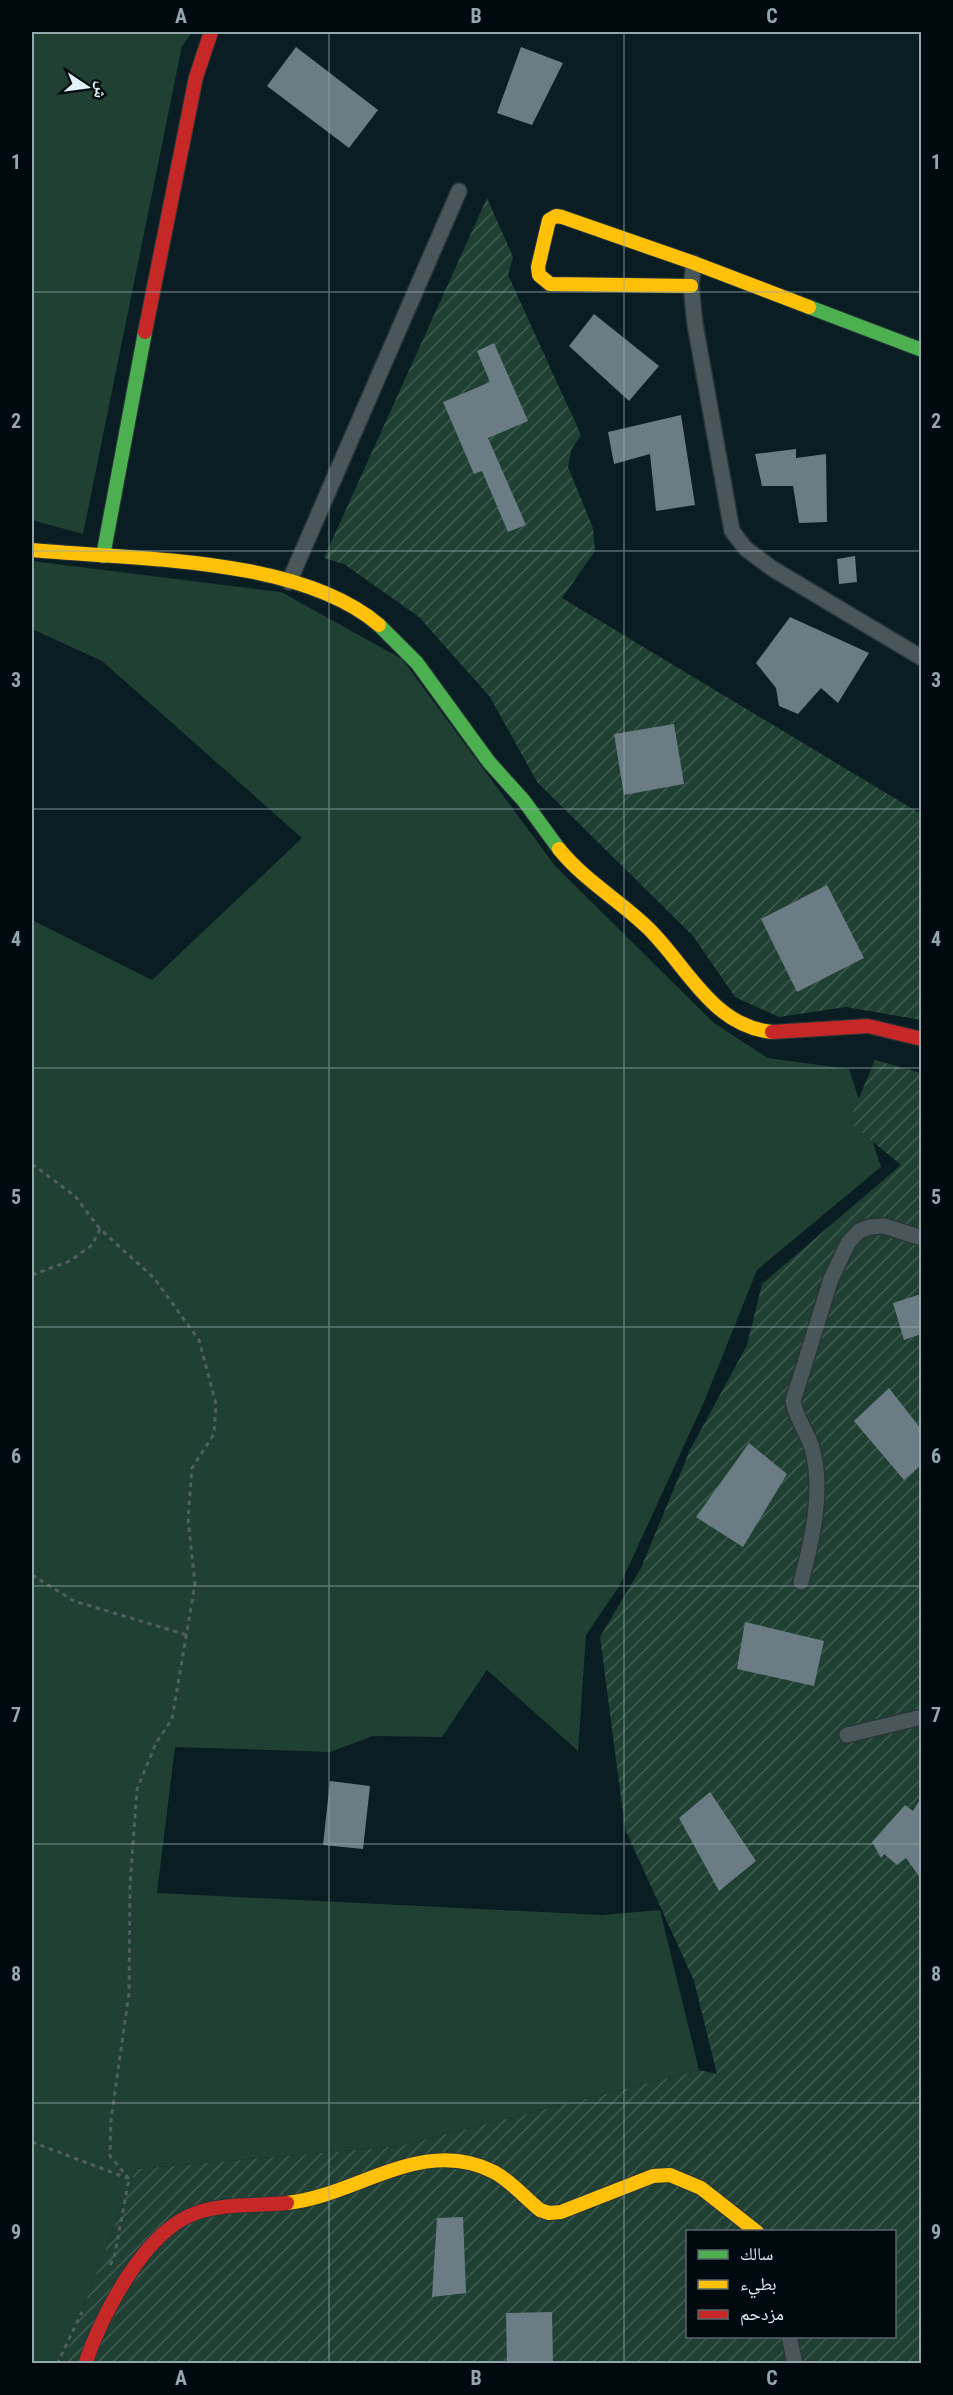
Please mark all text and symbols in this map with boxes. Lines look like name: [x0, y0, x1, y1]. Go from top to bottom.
text: A: [175, 4, 187, 28]
text: B: [470, 4, 482, 28]
text: C: [766, 4, 778, 28]
north arrow: [57, 57, 117, 117]
text: ش: [90, 80, 112, 101]
text: 1: [11, 150, 21, 174]
text: 1: [931, 150, 941, 174]
text: 2: [11, 409, 21, 433]
text: 2: [931, 409, 941, 433]
text: 3: [11, 668, 21, 692]
text: 3: [931, 668, 941, 692]
text: 4: [11, 927, 21, 951]
text: 4: [931, 927, 941, 951]
text: 5: [11, 1185, 21, 1209]
text: 5: [931, 1185, 941, 1209]
text: 6: [11, 1444, 21, 1468]
text: 6: [931, 1444, 941, 1468]
text: 7: [11, 1703, 21, 1727]
text: 7: [931, 1703, 941, 1727]
text: 8: [11, 1962, 21, 1986]
text: 8: [931, 1962, 941, 1986]
text: 9: [11, 2220, 21, 2244]
text: 9: [931, 2220, 941, 2244]
legend: [686, 2230, 896, 2338]
text: سالك: [740, 2243, 773, 2264]
text: بطيء: [740, 2273, 777, 2299]
text: مزدحم: [740, 2303, 784, 2326]
text: A: [175, 2366, 187, 2390]
text: B: [470, 2366, 482, 2390]
text: C: [766, 2366, 778, 2390]

